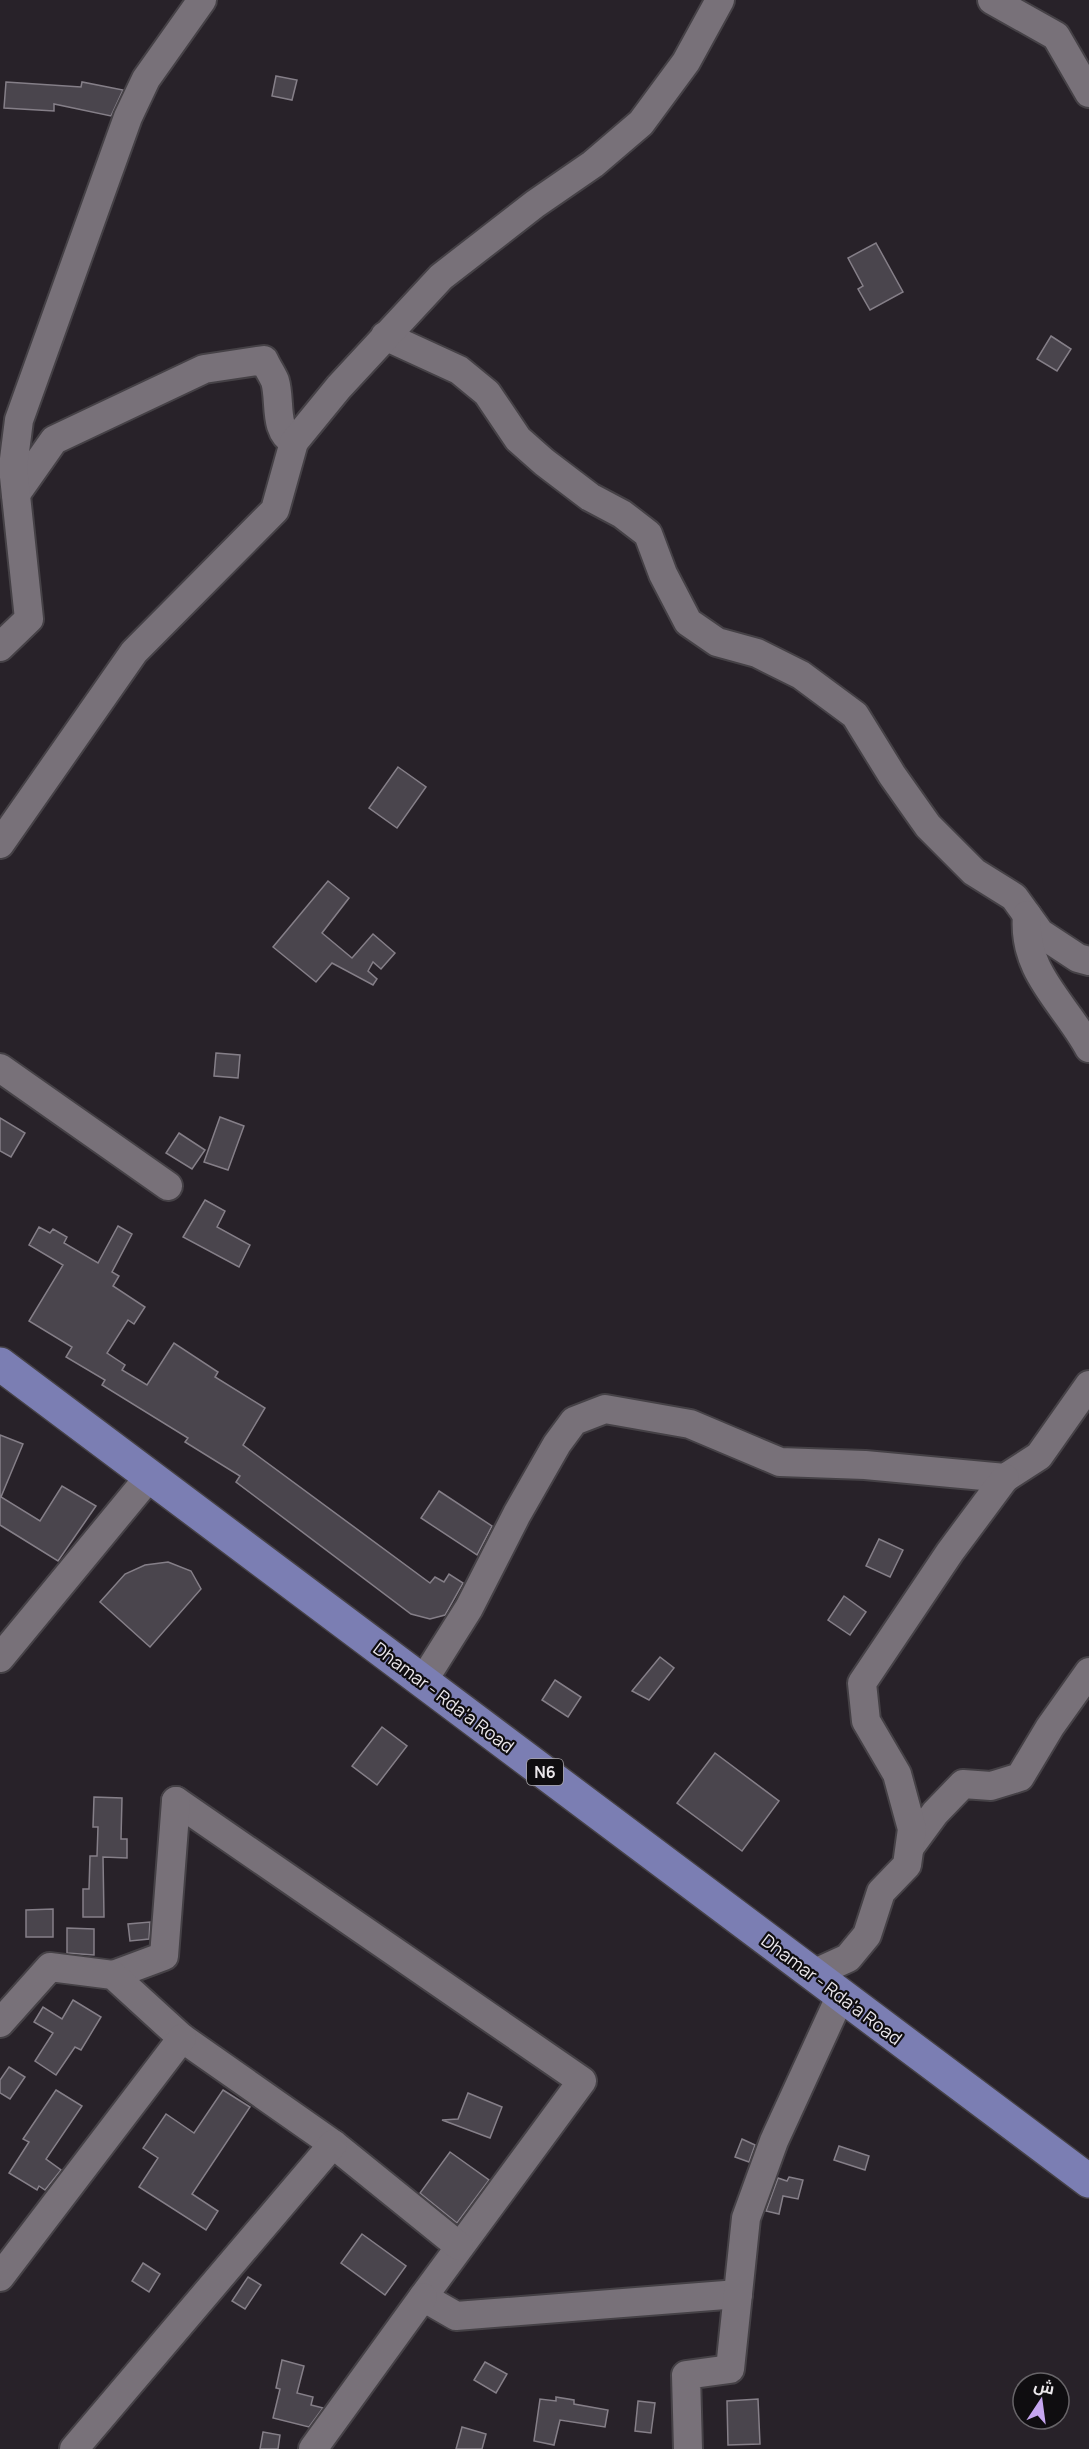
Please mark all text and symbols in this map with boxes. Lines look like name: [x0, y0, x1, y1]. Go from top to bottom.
street label: Dhamar - Rda'a Road: [369, 1636, 519, 1758]
road number: N6: [527, 1759, 563, 1785]
street label: Dhamar - Rda'a Road: [757, 1928, 907, 2050]
north arrow: [1011, 2371, 1071, 2431]
text: ش: [1032, 2373, 1057, 2399]

